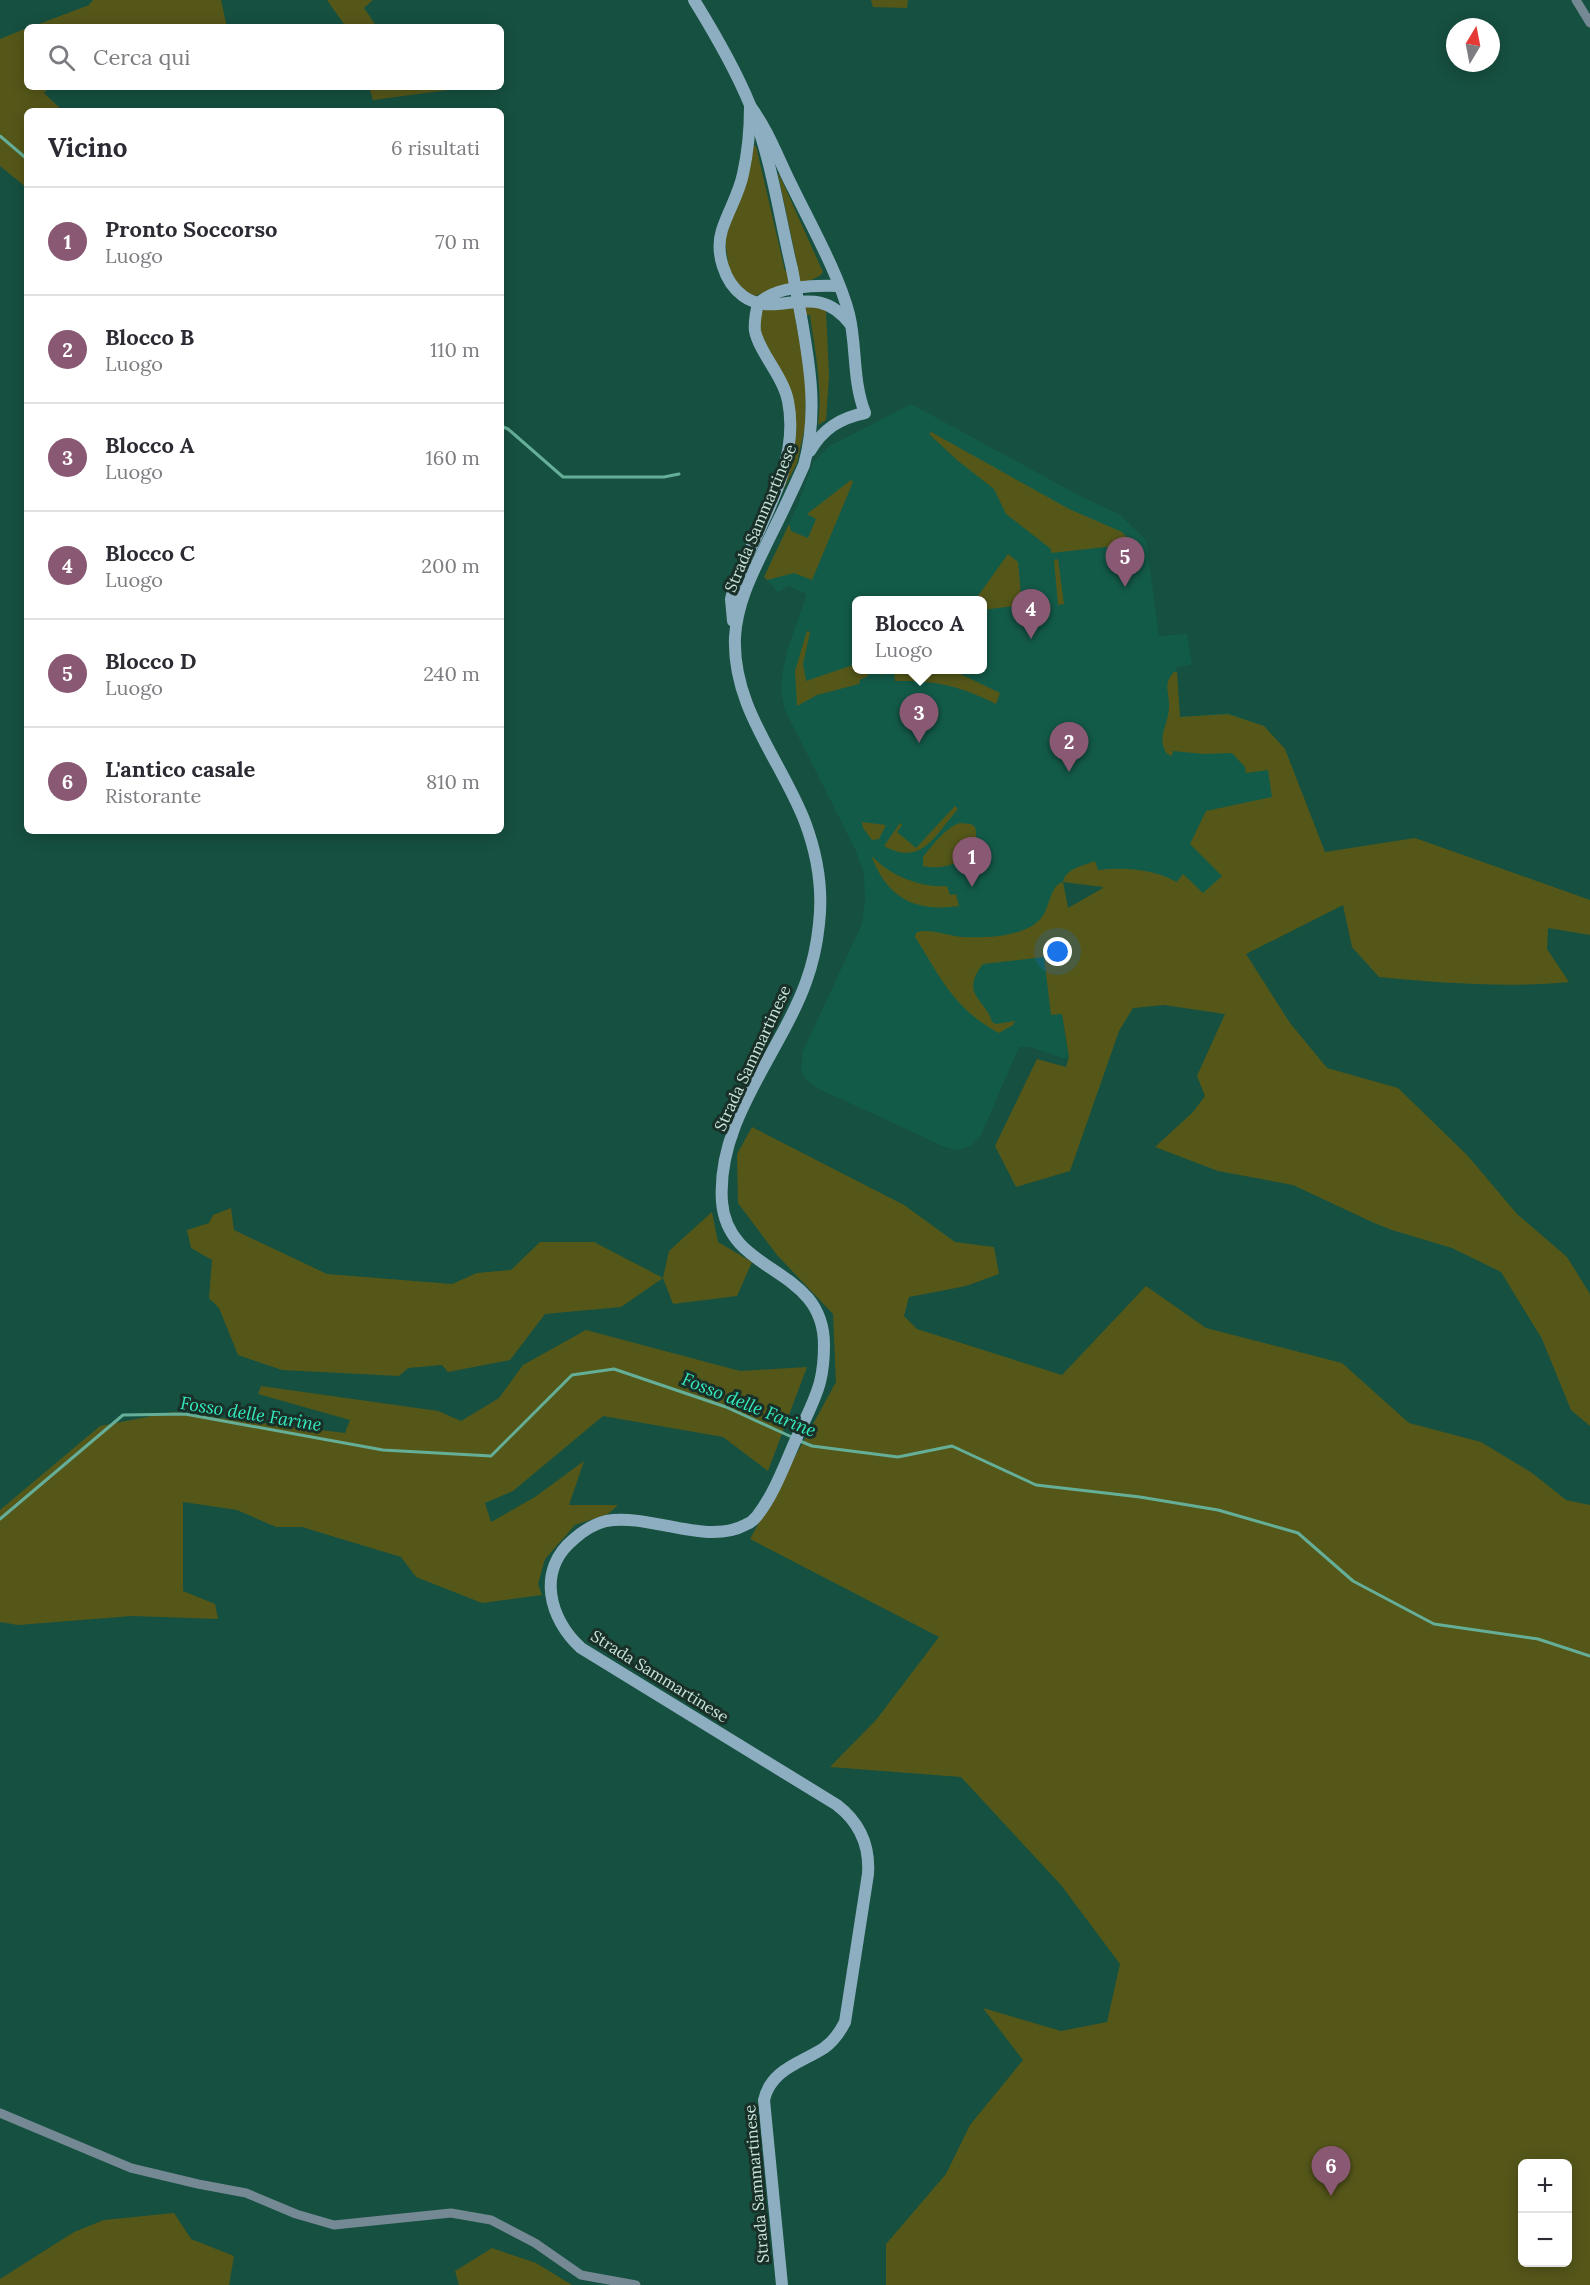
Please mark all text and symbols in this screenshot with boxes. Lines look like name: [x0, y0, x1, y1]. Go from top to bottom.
north arrow: [1446, 18, 1500, 72]
search box: [24, 24, 504, 90]
icon: search: [45, 41, 78, 74]
text: Cerca qui: [93, 43, 190, 71]
text: Vicino: [48, 131, 128, 164]
text: 6 risultati: [391, 135, 480, 160]
text: Pronto Soccorso: [105, 215, 278, 243]
text: 1: [63, 229, 72, 254]
text: 70 m: [435, 229, 480, 254]
text: Luogo: [105, 243, 163, 268]
text: Blocco B: [105, 323, 194, 351]
text: 2: [62, 337, 73, 362]
text: 110 m: [430, 337, 480, 362]
text: Luogo: [105, 351, 163, 376]
text: Blocco A: [105, 431, 194, 459]
street label: Strada Sammartinese: [720, 441, 800, 595]
text: 3: [62, 445, 73, 470]
text: 160 m: [426, 445, 480, 470]
text: Luogo: [105, 459, 163, 484]
pin: 5: [1106, 538, 1144, 587]
text: Blocco C: [105, 539, 195, 567]
text: 4: [62, 553, 73, 578]
text: 200 m: [421, 553, 480, 578]
text: Luogo: [105, 567, 163, 592]
pin: 4: [1012, 590, 1050, 639]
popup: [852, 596, 987, 674]
text: Blocco A: [875, 609, 964, 637]
text: Luogo: [875, 637, 933, 662]
text: Blocco D: [105, 647, 196, 675]
text: 5: [62, 661, 73, 686]
text: 240 m: [423, 661, 480, 686]
text: Luogo: [105, 675, 163, 700]
pin: 3: [900, 694, 938, 743]
pin: 2: [1050, 722, 1088, 772]
text: L'antico casale: [105, 755, 255, 783]
text: 6: [62, 769, 73, 794]
text: 810 m: [426, 769, 480, 794]
text: Ristorante: [105, 783, 201, 808]
pin: 1: [952, 838, 992, 887]
your location: [1043, 937, 1072, 966]
street label: Strada Sammartinese: [709, 982, 795, 1134]
water label: Fosso delle Farine: [679, 1367, 820, 1442]
water label: Fosso delle Farine: [179, 1391, 323, 1436]
street label: Strada Sammartinese: [587, 1625, 733, 1727]
street label: Strada Sammartinese: [739, 2104, 773, 2264]
pin: 6: [1312, 2146, 1350, 2196]
map controls: [1518, 2159, 1572, 2267]
button: +: [1518, 2159, 1572, 2213]
button: −: [1518, 2213, 1572, 2267]

